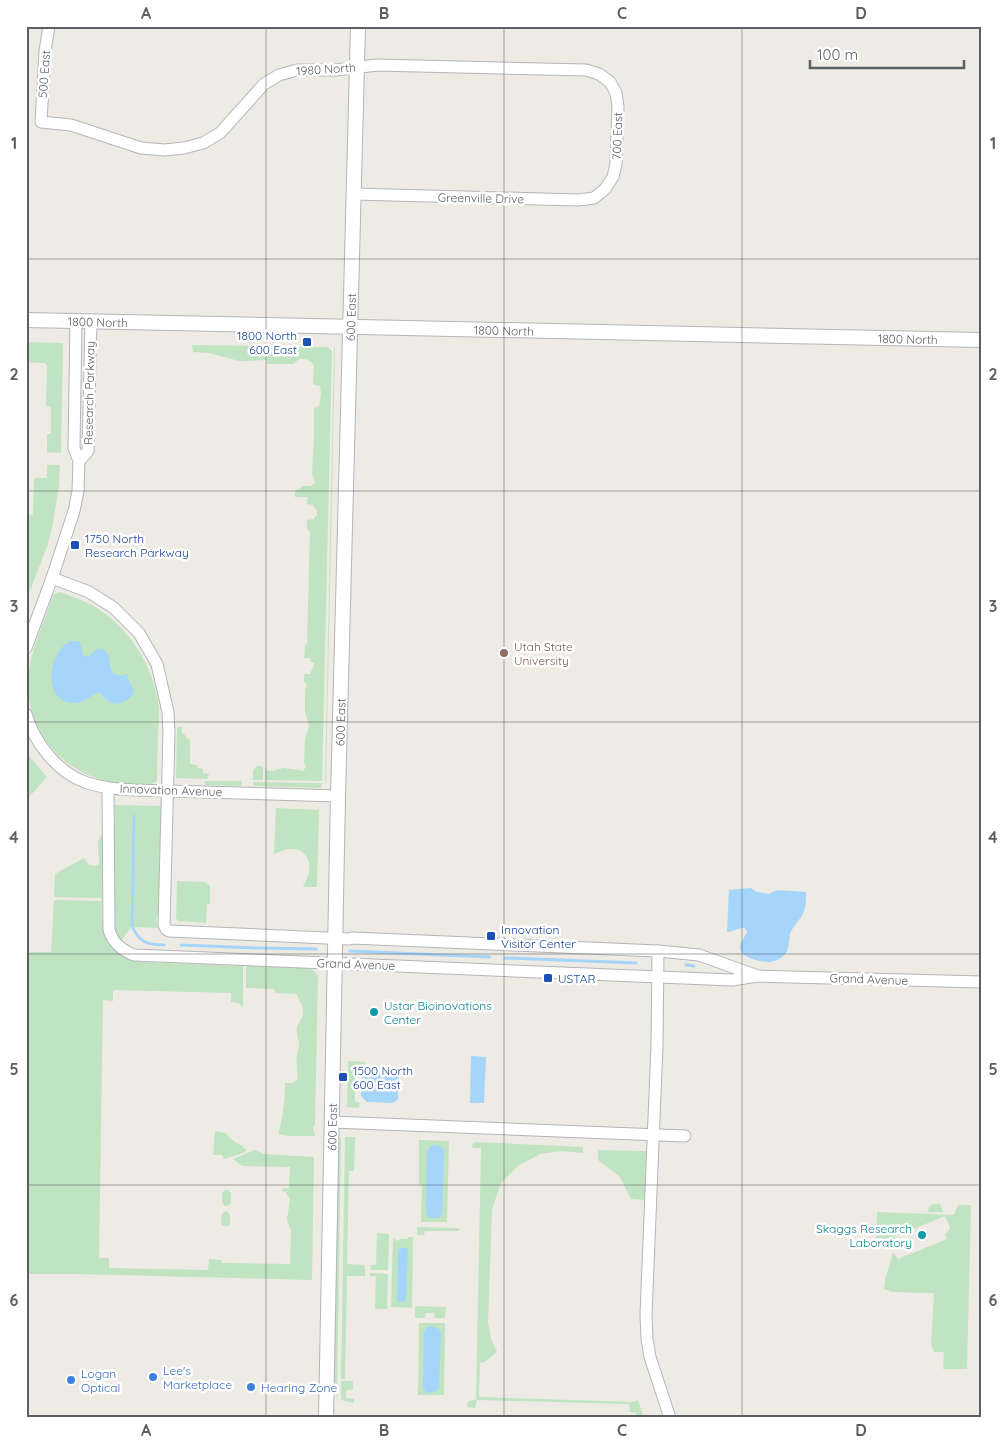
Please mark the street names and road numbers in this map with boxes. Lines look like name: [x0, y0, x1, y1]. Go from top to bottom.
street label: 500 East: [35, 50, 53, 98]
street label: 1980 North: [296, 59, 356, 79]
street label: 700 East: [609, 112, 625, 160]
street label: Greenville Drive: [438, 190, 525, 206]
street label: 600 East: [342, 293, 359, 341]
street label: 1800 North: [68, 313, 128, 330]
street label: 1800 North: [474, 322, 534, 338]
street label: 1800 North: [878, 330, 938, 347]
street label: Research Parkway: [81, 341, 97, 445]
street label: 600 East: [332, 698, 348, 746]
street label: Innovation Avenue: [119, 781, 223, 799]
street label: Grand Avenue: [316, 955, 396, 973]
street label: Grand Avenue: [829, 970, 909, 988]
street label: 600 East: [324, 1103, 340, 1151]

